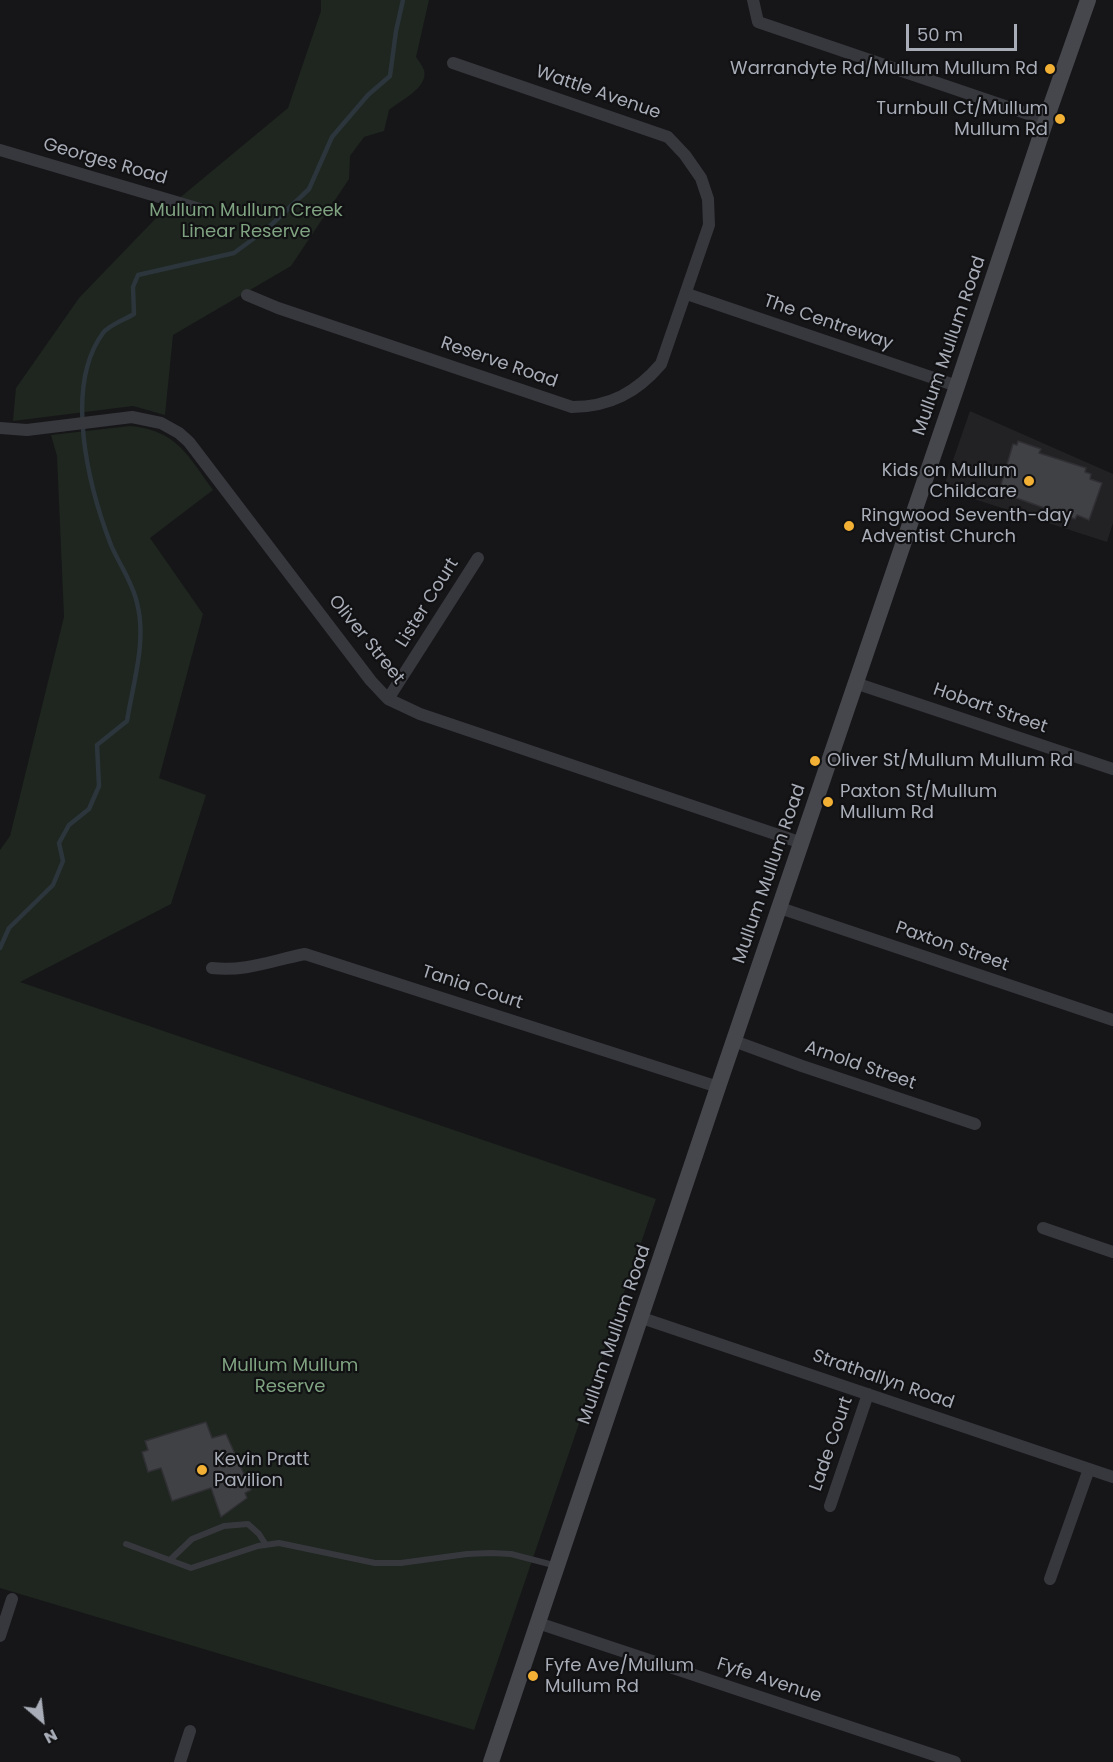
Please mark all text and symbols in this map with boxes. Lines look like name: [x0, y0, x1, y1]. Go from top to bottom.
scale bar: [909, 12, 1020, 50]
text: 50 m: [917, 22, 963, 47]
place label: Warrandyte Rd/Mullum Mullum Rd: [730, 58, 1038, 80]
street label: Wattle Avenue: [533, 61, 663, 125]
marker: Warrandyte Rd/Mullum Mullum Rd: [1043, 62, 1057, 76]
place label: Turnbull Ct/Mullum Mullum Rd: [876, 98, 1048, 140]
marker: Turnbull Ct/Mullum Mullum Rd: [1053, 112, 1067, 126]
street label: Georges Road: [41, 134, 169, 190]
park label: Mullum Mullum Creek Linear Reserve: [149, 200, 343, 242]
street label: Mullum Mullum Road: [909, 253, 991, 439]
street label: The Centreway: [761, 291, 895, 355]
street label: Reserve Road: [438, 333, 560, 393]
place label: Kids on Mullum Childcare: [882, 460, 1017, 502]
marker: Kids on Mullum Childcare: [1022, 474, 1036, 488]
place label: Ringwood Seventh-day Adventist Church: [861, 505, 1072, 548]
marker: Ringwood Seventh-day Adventist Church: [842, 519, 856, 533]
street label: Lister Court: [392, 554, 464, 652]
street label: Oliver Street: [323, 591, 409, 689]
street label: Hobart Street: [930, 679, 1050, 739]
place label: Oliver St/Mullum Mullum Rd: [827, 750, 1073, 772]
marker: Oliver St/Mullum Mullum Rd: [808, 754, 822, 768]
street label: Mullum Mullum Road: [729, 781, 811, 967]
place label: Paxton St/Mullum Mullum Rd: [840, 781, 997, 824]
marker: Paxton St/Mullum Mullum Rd: [821, 795, 835, 809]
street label: Paxton Street: [893, 918, 1011, 976]
street label: Tania Court: [419, 962, 525, 1014]
street label: Arnold Street: [802, 1037, 918, 1095]
street label: Mullum Mullum Road: [574, 1242, 656, 1428]
street label: Strathallyn Road: [809, 1346, 957, 1414]
park label: Mullum Mullum Reserve: [222, 1355, 358, 1398]
street label: Lade Court: [806, 1394, 858, 1494]
place label: Kevin Pratt Pavilion: [214, 1449, 309, 1492]
marker: Kevin Pratt Pavilion: [195, 1463, 209, 1477]
street label: Fyfe Avenue: [714, 1654, 824, 1708]
place label: Fyfe Ave/Mullum Mullum Rd: [545, 1655, 694, 1698]
marker: Fyfe Ave/Mullum Mullum Rd: [526, 1669, 540, 1683]
north arrow: [12, 1690, 72, 1750]
text: N: [40, 1723, 61, 1749]

